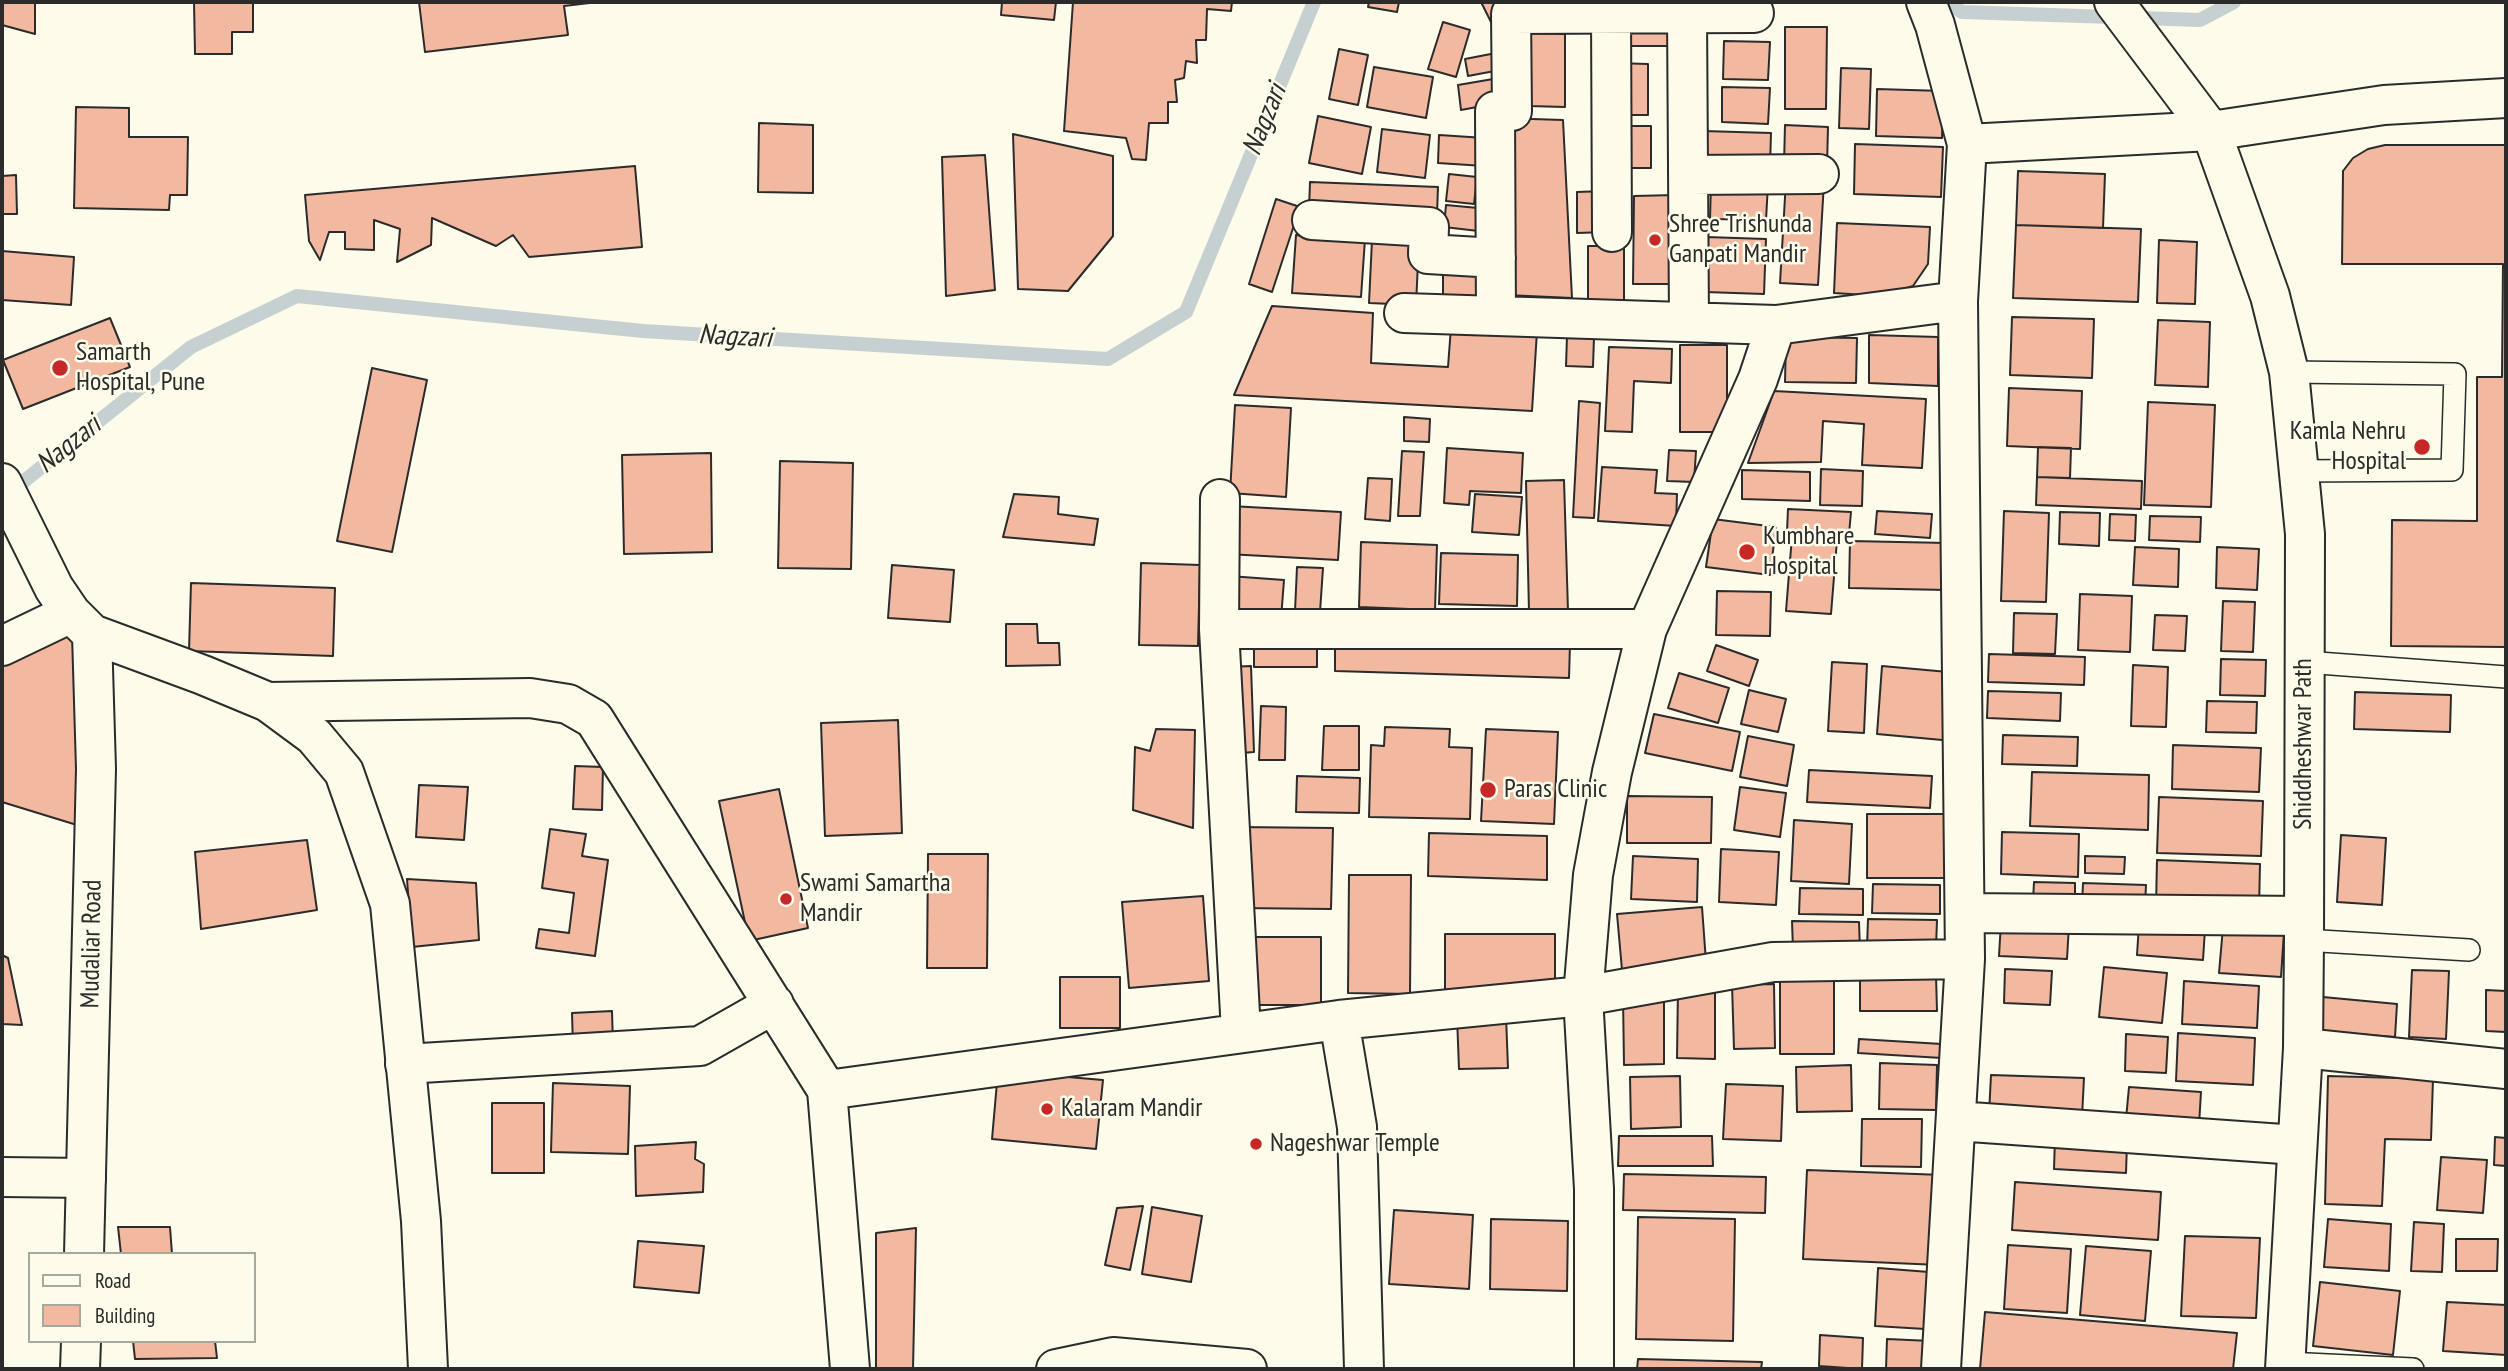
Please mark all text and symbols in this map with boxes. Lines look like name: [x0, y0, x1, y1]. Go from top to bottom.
water label: Nagzari: [1236, 80, 1294, 160]
place label: Shree Trishunda Ganpati Mandir: [1669, 209, 1812, 270]
marker: Shree Trishunda Ganpati Mandir: [1647, 232, 1663, 248]
water label: Nagzari: [697, 318, 773, 356]
place label: Samarth Hospital, Pune: [76, 337, 205, 398]
marker: Samarth Hospital, Pune: [50, 358, 70, 378]
water label: Nagzari: [30, 409, 108, 481]
place label: Kamla Nehru Hospital: [2290, 416, 2406, 478]
marker: Kamla Nehru Hospital: [2412, 437, 2432, 457]
place label: Kumbhare Hospital: [1763, 521, 1854, 582]
marker: Kumbhare Hospital: [1737, 542, 1757, 562]
street label: Shiddheshwar Path: [2288, 658, 2320, 830]
place label: Paras Clinic: [1504, 774, 1607, 806]
marker: Paras Clinic: [1478, 780, 1498, 800]
place label: Swami Samartha Mandir: [800, 868, 951, 930]
street label: Mudaliar Road: [75, 879, 109, 1009]
marker: Swami Samartha Mandir: [778, 891, 794, 907]
place label: Kalaram Mandir: [1061, 1093, 1202, 1125]
marker: Kalaram Mandir: [1039, 1101, 1055, 1117]
place label: Nageshwar Temple: [1270, 1128, 1440, 1160]
marker: Nageshwar Temple: [1248, 1136, 1264, 1152]
legend: [28, 1252, 256, 1343]
text: Road: [95, 1267, 131, 1294]
text: Building: [95, 1302, 155, 1329]

